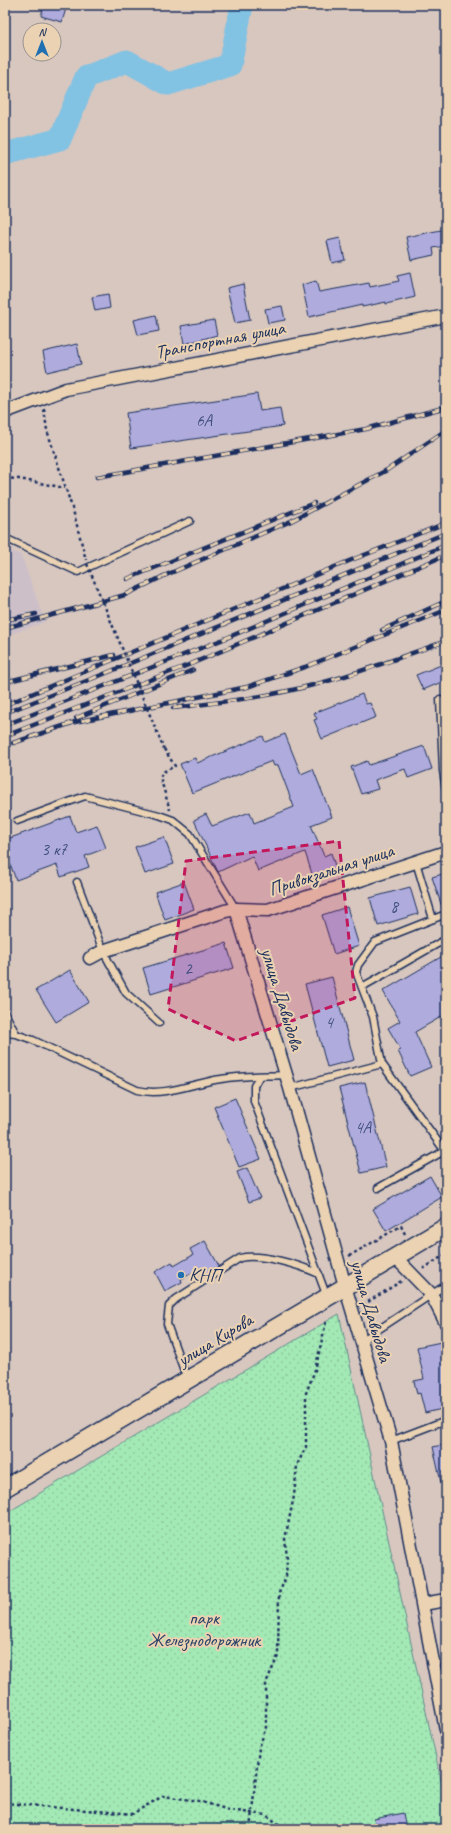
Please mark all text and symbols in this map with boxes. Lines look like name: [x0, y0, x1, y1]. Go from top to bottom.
north arrow: [22, 22, 62, 62]
text: N: [39, 25, 48, 39]
street label: Транспортная улица: [153, 315, 288, 364]
house number: 6А: [196, 410, 214, 431]
street label: Привокзальная улица: [265, 838, 398, 902]
house number: 3 к7: [41, 839, 68, 860]
house number: 8: [390, 896, 400, 917]
street label: улица Давыдова: [255, 944, 309, 1054]
house number: 2: [184, 958, 193, 979]
house number: 4: [325, 1012, 335, 1033]
house number: 4А: [355, 1117, 373, 1138]
street label: улица Давыдова: [345, 1256, 397, 1366]
place label: КНП: [189, 1263, 224, 1287]
marker: КНП: [176, 1270, 186, 1280]
street label: улица Кирова: [172, 1307, 259, 1372]
park label: парк Железнодорожник: [148, 1606, 262, 1652]

